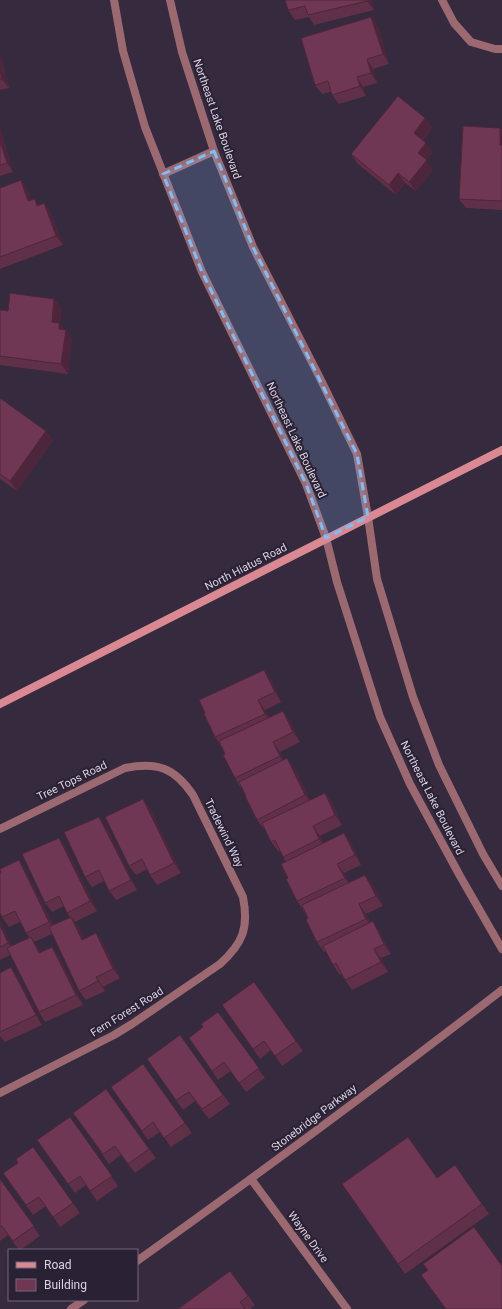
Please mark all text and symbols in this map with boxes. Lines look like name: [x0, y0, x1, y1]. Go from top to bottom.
street label: Northeast Lake Boulevard: [190, 57, 244, 181]
street label: Northeast Lake Boulevard: [263, 380, 329, 500]
street label: North Hiatus Road: [203, 541, 289, 593]
street label: Northeast Lake Boulevard: [398, 739, 466, 857]
street label: Tree Tops Road: [35, 758, 109, 804]
street label: Tradewind Way: [202, 797, 246, 870]
street label: Fern Forest Road: [88, 984, 166, 1040]
street label: Stonebridge Parkway: [269, 1081, 360, 1154]
street label: Wayne Drive: [285, 1209, 331, 1265]
legend: [8, 1249, 138, 1301]
text: Road: [44, 1258, 72, 1272]
text: Building: [44, 1278, 87, 1292]

